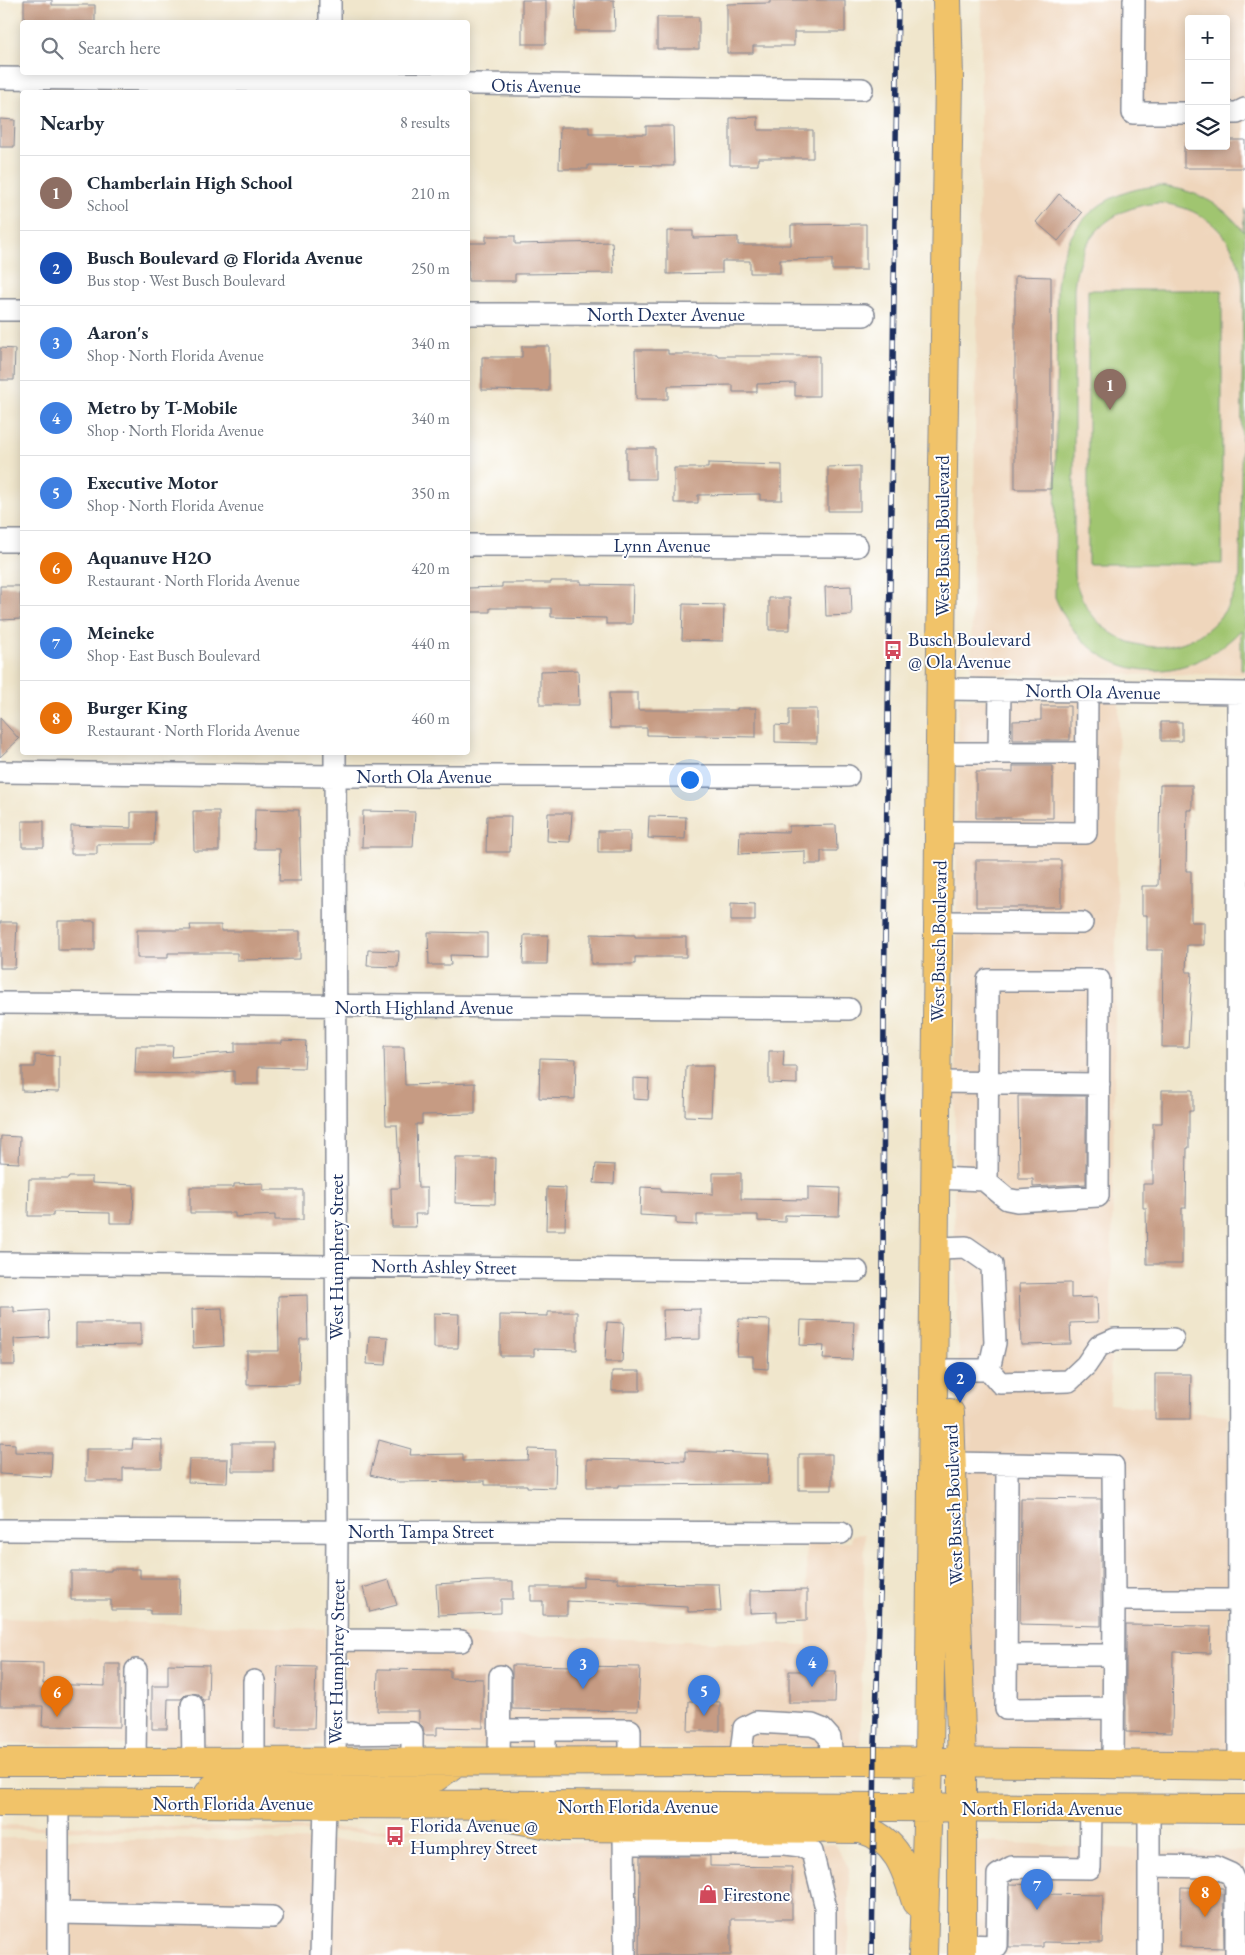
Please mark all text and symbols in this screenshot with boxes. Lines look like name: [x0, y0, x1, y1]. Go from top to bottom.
map controls: [1185, 15, 1230, 150]
button: +: [1185, 15, 1230, 60]
search box: [20, 20, 470, 75]
icon: search: [38, 34, 66, 62]
text: Search here: [78, 35, 160, 60]
button: −: [1185, 60, 1230, 105]
street label: Otis Avenue: [491, 72, 581, 99]
button: layers: [1185, 105, 1230, 150]
text: Nearby: [40, 109, 104, 136]
text: 8 results: [400, 112, 450, 133]
text: Chamberlain High School: [87, 170, 293, 195]
text: 1: [52, 183, 60, 204]
text: 210 m: [411, 183, 450, 204]
text: School: [87, 195, 129, 216]
text: Busch Boulevard @ Florida Avenue: [87, 245, 363, 270]
text: 2: [52, 258, 60, 279]
text: 250 m: [411, 258, 450, 279]
text: Bus stop · West Busch Boulevard: [87, 270, 285, 291]
street label: North Dexter Avenue: [587, 302, 745, 327]
text: Aaron's: [87, 320, 148, 345]
text: 3: [52, 333, 60, 354]
text: 340 m: [411, 333, 450, 354]
text: Shop · North Florida Avenue: [87, 345, 264, 366]
pin: 1: [1094, 369, 1126, 410]
text: Metro by T-Mobile: [87, 395, 237, 420]
text: 4: [52, 408, 60, 429]
text: 340 m: [411, 408, 450, 429]
text: Shop · North Florida Avenue: [87, 420, 264, 441]
street label: West Busch Boulevard: [930, 455, 955, 617]
text: Executive Motor: [87, 470, 218, 495]
text: 5: [52, 483, 60, 504]
text: 350 m: [411, 483, 450, 504]
text: Shop · North Florida Avenue: [87, 495, 264, 516]
street label: Lynn Avenue: [614, 533, 710, 558]
text: Aquanuve H2O: [87, 545, 212, 570]
text: 6: [52, 558, 60, 579]
text: 420 m: [411, 558, 450, 579]
text: Restaurant · North Florida Avenue: [87, 570, 300, 591]
text: Meineke: [87, 620, 154, 645]
place label: Busch Boulevard @ Ola Avenue: [908, 627, 1031, 674]
text: 7: [52, 633, 60, 654]
text: 440 m: [411, 633, 450, 654]
bus stop icon: Busch Boulevard @ Ola Avenue: [882, 639, 904, 661]
text: Shop · East Busch Boulevard: [87, 645, 260, 666]
street label: North Ola Avenue: [1025, 678, 1161, 705]
text: Burger King: [87, 695, 187, 720]
text: 8: [52, 708, 60, 729]
text: 460 m: [411, 708, 450, 729]
text: Restaurant · North Florida Avenue: [87, 720, 300, 741]
street label: North Ola Avenue: [356, 764, 492, 789]
your location: [677, 767, 703, 793]
street label: West Busch Boulevard: [925, 860, 952, 1022]
street label: North Highland Avenue: [335, 995, 513, 1020]
street label: West Humphrey Street: [324, 1174, 349, 1340]
street label: North Ashley Street: [371, 1253, 517, 1280]
pin: 2: [944, 1362, 976, 1403]
street label: West Busch Boulevard: [938, 1423, 969, 1586]
street label: North Tampa Street: [348, 1519, 494, 1544]
street label: West Humphrey Street: [323, 1579, 350, 1745]
pin: 4: [796, 1646, 828, 1687]
pin: 3: [567, 1648, 599, 1689]
pin: 5: [688, 1675, 720, 1716]
pin: 6: [41, 1676, 73, 1717]
street label: North Florida Avenue: [153, 1791, 313, 1816]
street label: North Florida Avenue: [558, 1794, 718, 1819]
street label: North Florida Avenue: [962, 1796, 1122, 1821]
place label: Florida Avenue @ Humphrey Street: [410, 1813, 538, 1860]
bus stop icon: Florida Avenue @ Humphrey Street: [384, 1825, 406, 1847]
pin: 7: [1021, 1869, 1053, 1910]
pin: 8: [1189, 1876, 1221, 1917]
place label: Firestone: [723, 1882, 790, 1907]
shop icon: Firestone: [697, 1883, 719, 1905]

